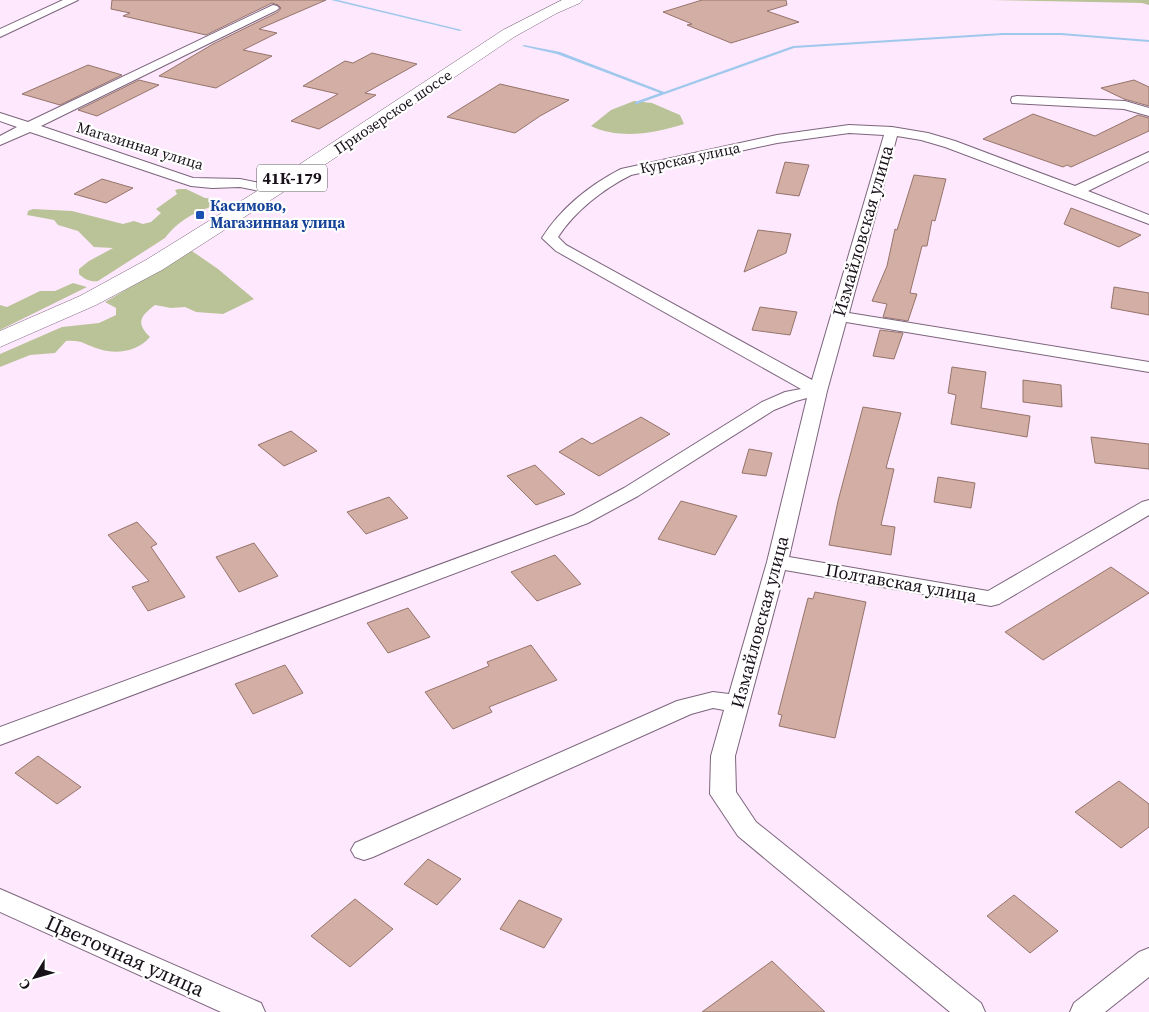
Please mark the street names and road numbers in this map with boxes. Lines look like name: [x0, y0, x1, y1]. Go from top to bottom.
street label: Приозерское шоссе: [330, 64, 456, 159]
street label: Магазинная улица: [74, 116, 206, 175]
street label: Курская улица: [638, 137, 742, 178]
street label: Измайловская улица: [826, 141, 899, 319]
road number: 41К-179: [257, 164, 327, 192]
street label: Измайловская улица: [725, 532, 795, 711]
street label: Полтавская улица: [823, 557, 980, 608]
street label: Цветочная улица: [41, 908, 209, 1004]

